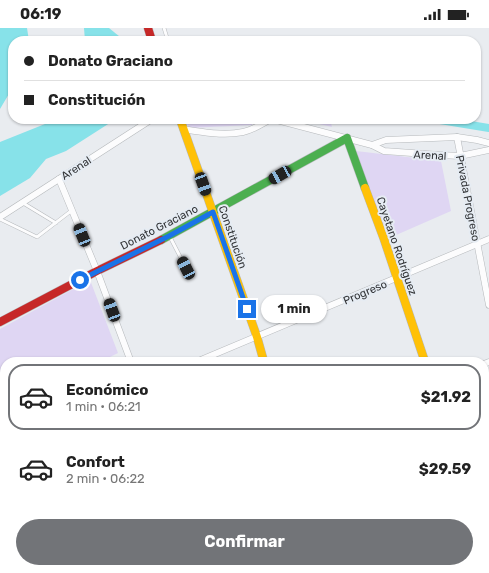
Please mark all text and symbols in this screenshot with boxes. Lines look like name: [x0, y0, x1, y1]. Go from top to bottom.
text: 06:19: [20, 5, 61, 23]
text: Donato Graciano: [48, 52, 173, 70]
text: Constitución: [48, 91, 145, 109]
street label: Arenal: [413, 148, 447, 163]
street label: Arenal: [59, 154, 94, 183]
street label: Privada Progreso: [453, 154, 482, 242]
car: [267, 164, 293, 186]
car: [193, 171, 213, 197]
street label: Cayetano Rodríguez: [374, 195, 420, 297]
street label: Donato Graciano: [118, 202, 200, 253]
street label: Constitución: [216, 204, 249, 270]
car: [72, 222, 92, 248]
car: [175, 255, 197, 281]
route start: [71, 271, 89, 289]
street label: Progreso: [341, 277, 389, 307]
callout: 1 min: [261, 295, 327, 323]
car: [102, 297, 122, 323]
route end: [238, 300, 256, 318]
text: 1 min: [277, 301, 311, 316]
icon: car: [18, 379, 54, 415]
text: Económico: [66, 381, 148, 399]
text: $21.92: [421, 388, 471, 406]
text: 1 min · 06:21: [66, 399, 141, 414]
icon: car: [18, 451, 54, 487]
text: Confort: [66, 453, 125, 471]
text: $29.59: [419, 460, 471, 478]
text: 2 min · 06:22: [66, 471, 145, 486]
button: Confirmar: [16, 519, 473, 565]

